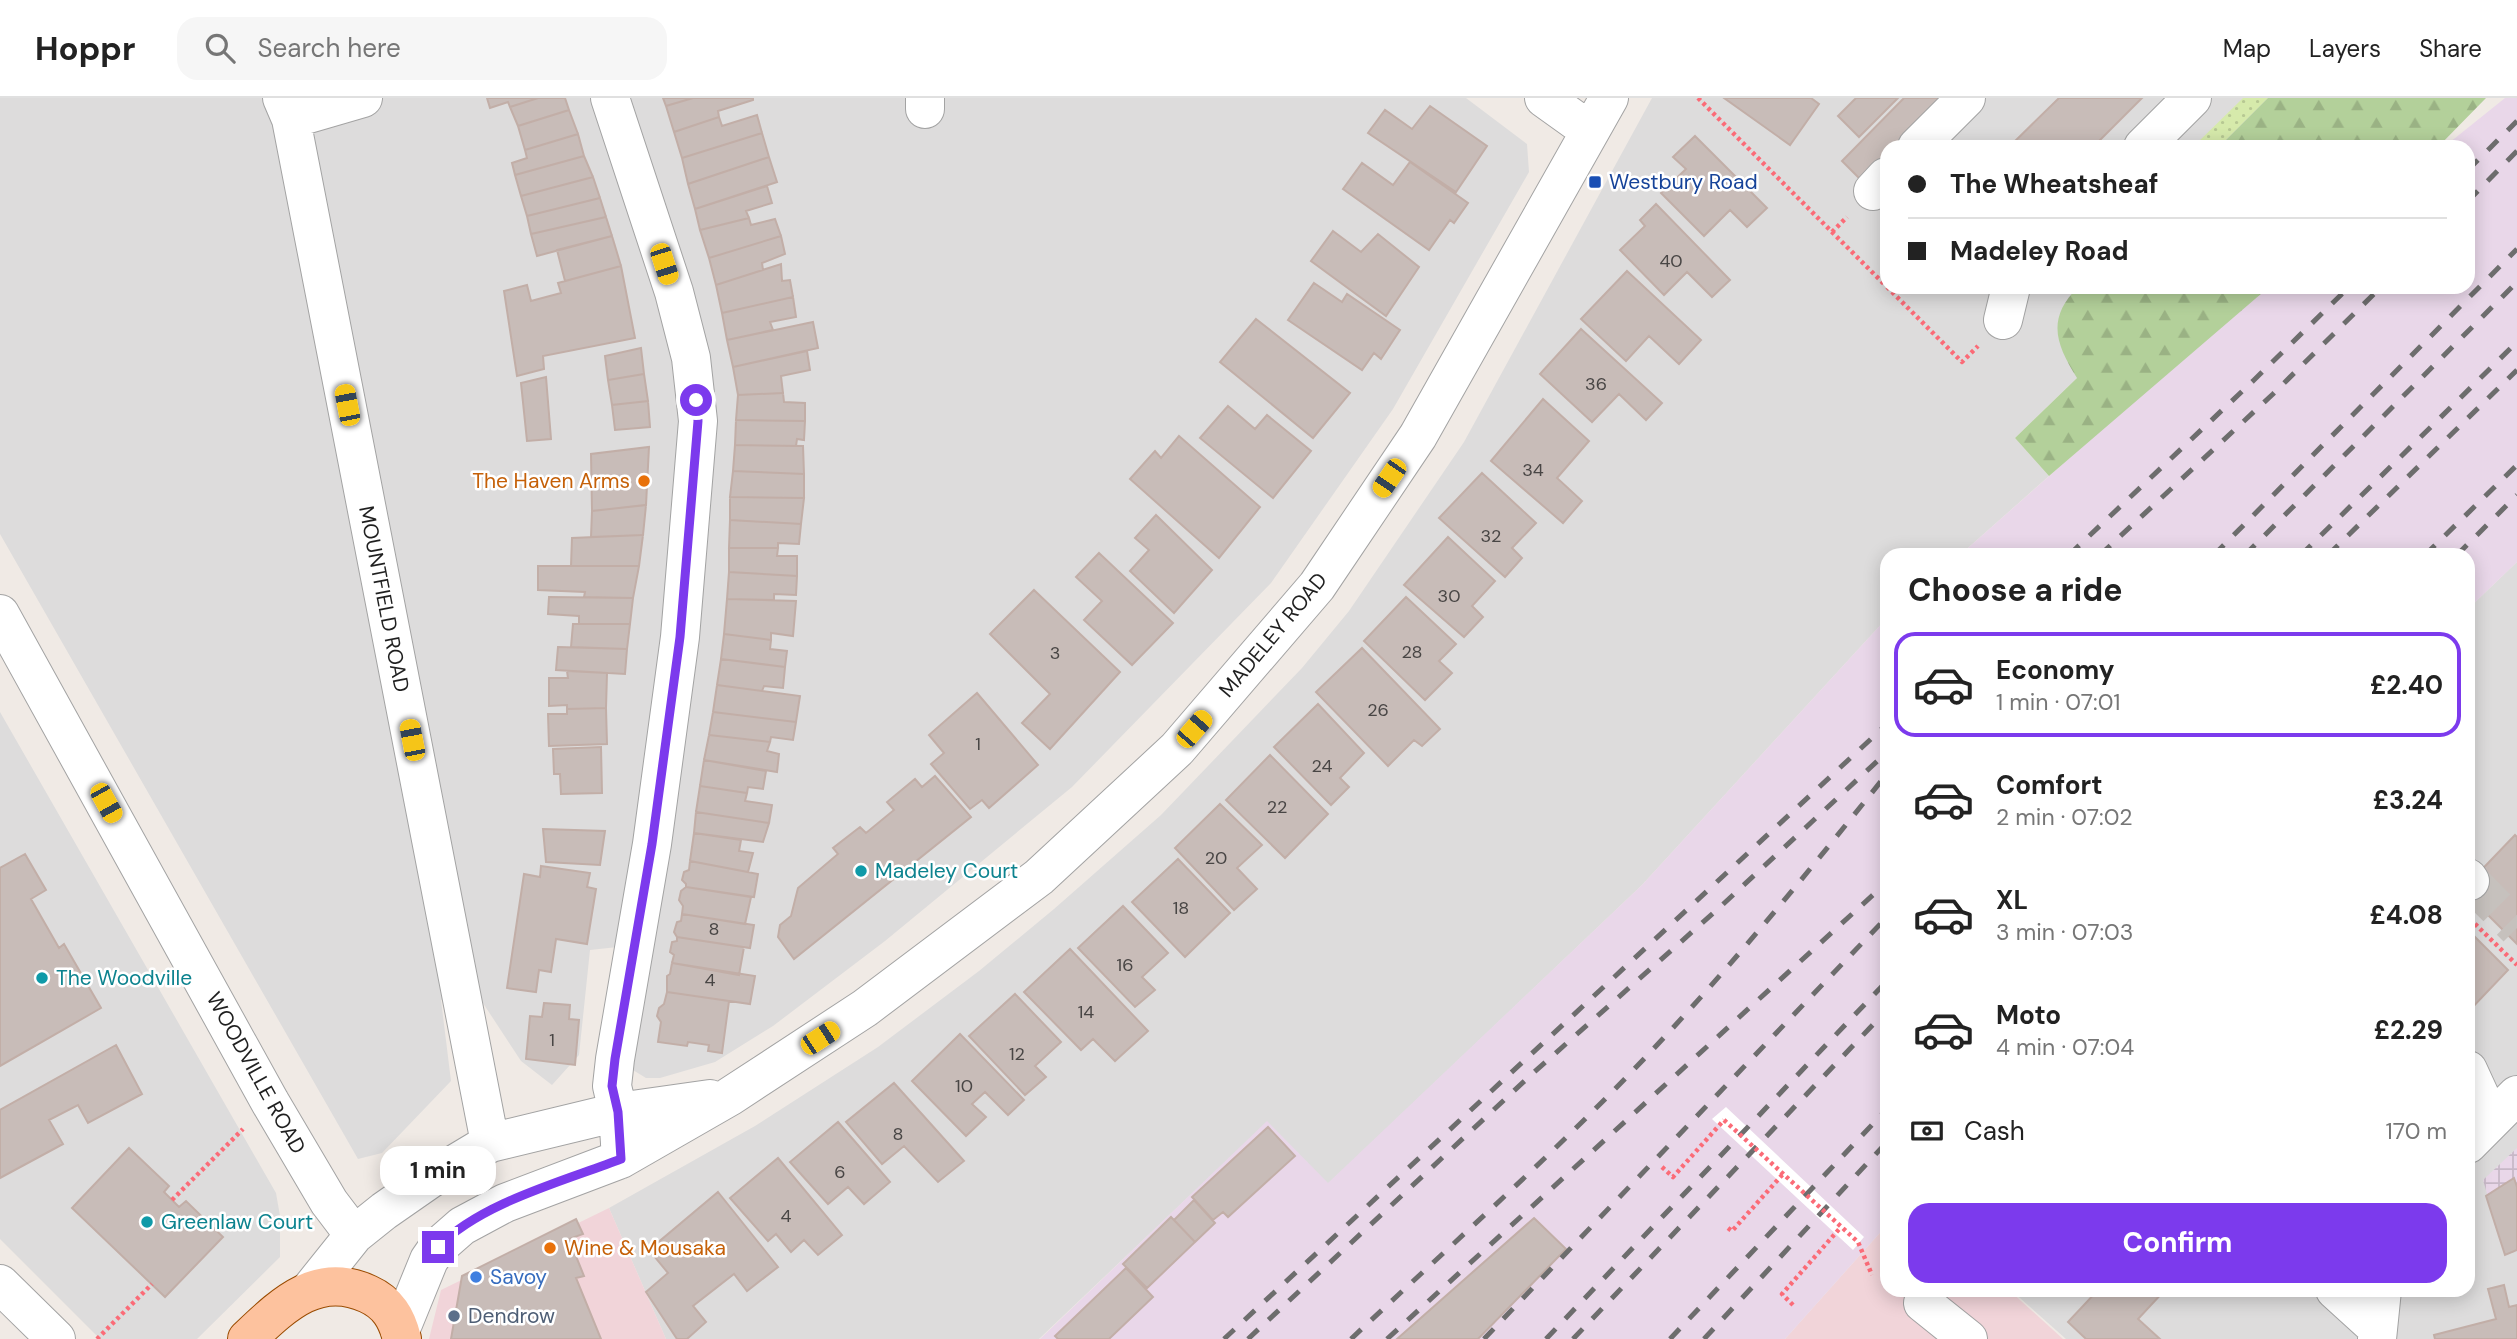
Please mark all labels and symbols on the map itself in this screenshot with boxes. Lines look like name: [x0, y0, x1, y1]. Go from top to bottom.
place label: Westbury Road: [1609, 168, 1758, 196]
marker: Westbury Road: [1587, 174, 1603, 190]
car: [648, 241, 681, 287]
house number: 40: [1659, 249, 1683, 273]
house number: 36: [1585, 372, 1607, 396]
car: [333, 382, 362, 428]
route start: [680, 384, 712, 416]
car: [1369, 455, 1410, 501]
house number: 34: [1522, 458, 1544, 482]
place label: The Haven Arms: [472, 467, 630, 495]
marker: The Haven Arms: [636, 473, 652, 489]
street label: MOUNTFIELD ROAD: [352, 503, 416, 695]
house number: 32: [1480, 524, 1502, 548]
street label: MADELEY ROAD: [1213, 567, 1333, 703]
house number: 30: [1438, 584, 1460, 608]
house number: 28: [1401, 640, 1423, 664]
house number: 3: [1050, 641, 1060, 665]
house number: 26: [1367, 698, 1389, 722]
car: [1173, 706, 1216, 752]
car: [398, 717, 427, 763]
house number: 1: [975, 732, 981, 756]
house number: 24: [1312, 754, 1333, 778]
car: [87, 780, 126, 826]
house number: 22: [1267, 795, 1287, 819]
house number: 20: [1205, 846, 1227, 870]
place label: Madeley Court: [875, 857, 1018, 885]
marker: Madeley Court: [853, 863, 869, 879]
house number: 18: [1173, 896, 1189, 920]
house number: 8: [709, 917, 719, 941]
house number: 16: [1117, 953, 1133, 977]
place label: The Woodville: [56, 964, 192, 992]
house number: 4: [705, 968, 716, 992]
marker: The Woodville: [34, 970, 50, 986]
street label: WOODVILLE ROAD: [200, 987, 312, 1159]
house number: 14: [1078, 1000, 1094, 1024]
car: [797, 1018, 844, 1058]
house number: 1: [549, 1028, 555, 1052]
house number: 12: [1009, 1042, 1025, 1066]
house number: 10: [955, 1074, 973, 1098]
house number: 8: [893, 1122, 903, 1146]
callout: 1 min: [380, 1146, 496, 1194]
house number: 6: [834, 1160, 846, 1184]
house number: 4: [781, 1204, 792, 1228]
place label: Greenlaw Court: [161, 1208, 313, 1236]
marker: Greenlaw Court: [139, 1214, 155, 1230]
route end: [422, 1231, 454, 1263]
place label: Wine & Mousaka: [564, 1234, 726, 1262]
marker: Wine & Mousaka: [542, 1240, 558, 1256]
place label: Savoy: [490, 1263, 547, 1291]
marker: Savoy: [468, 1269, 484, 1285]
place label: Dendrow: [468, 1302, 555, 1330]
marker: Dendrow: [446, 1308, 462, 1324]

